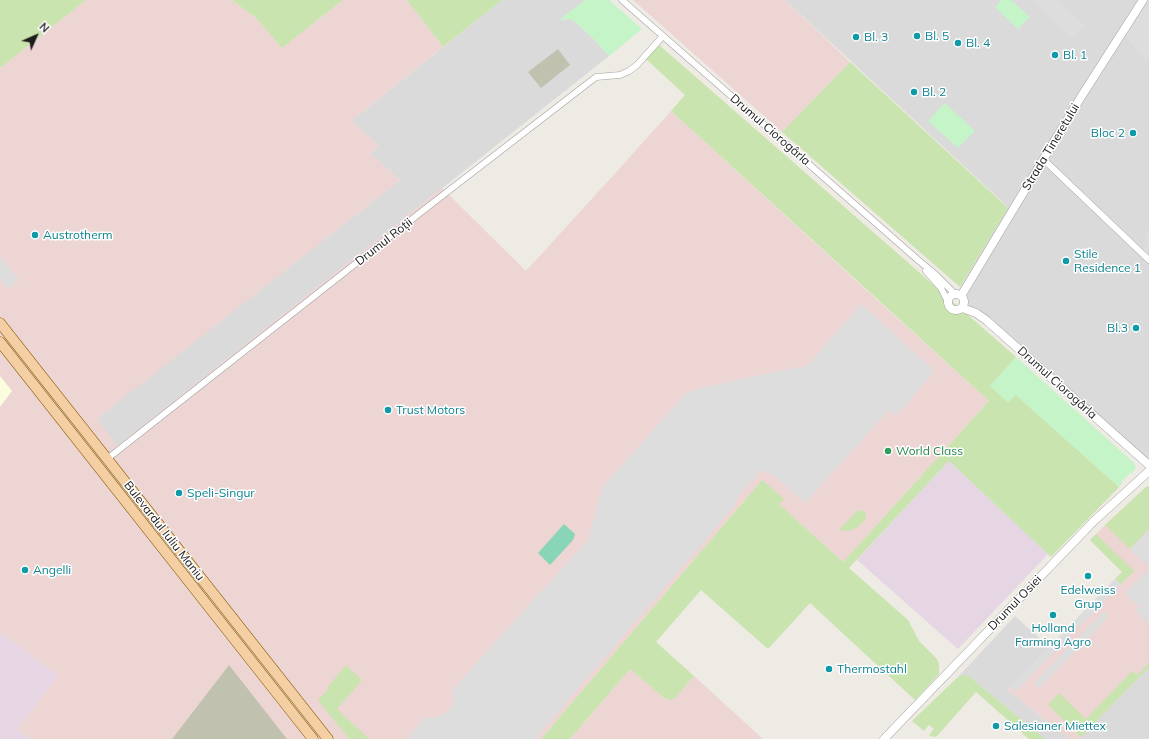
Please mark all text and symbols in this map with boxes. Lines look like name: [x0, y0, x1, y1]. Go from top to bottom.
north arrow: [16, 16, 56, 56]
text: N: [37, 20, 52, 35]
place label: Bl. 5: [925, 29, 949, 43]
place label: Bl. 3: [864, 30, 888, 44]
marker: Bl. 5: [912, 31, 922, 41]
marker: Bl. 3: [851, 32, 861, 42]
place label: Bl. 4: [966, 36, 990, 50]
marker: Bl. 4: [953, 38, 963, 48]
place label: Bl. 1: [1063, 48, 1087, 62]
marker: Bl. 1: [1050, 50, 1060, 60]
place label: Bl. 2: [922, 85, 946, 99]
marker: Bl. 2: [909, 87, 919, 97]
street label: Drumul Ciorogârla: [727, 91, 813, 169]
street label: Strada Tineretului: [1019, 101, 1083, 193]
place label: Bloc 2: [1091, 126, 1125, 140]
marker: Bloc 2: [1128, 128, 1138, 138]
street label: Drumul Roții: [353, 215, 415, 269]
place label: Austrotherm: [43, 228, 113, 242]
marker: Austrotherm: [30, 230, 40, 240]
place label: Stile Residence 1: [1074, 247, 1141, 275]
marker: Stile Residence 1: [1061, 256, 1071, 266]
place label: Bl.3: [1107, 321, 1128, 335]
marker: Bl.3: [1131, 323, 1141, 333]
street label: Drumul Ciorogârla: [1014, 344, 1100, 422]
place label: Trust Motors: [396, 403, 465, 417]
marker: Trust Motors: [383, 405, 393, 415]
place label: World Class: [896, 444, 963, 458]
marker: World Class: [883, 446, 893, 456]
street label: Bulevardul Iuliu Maniu: [121, 478, 207, 584]
place label: Speli-Singur: [187, 486, 255, 500]
marker: Speli-Singur: [174, 488, 184, 498]
place label: Angelli: [33, 563, 71, 577]
marker: Angelli: [20, 565, 30, 575]
marker: Edelweiss Grup: [1083, 571, 1093, 581]
street label: Drumul Osiei: [985, 572, 1045, 634]
place label: Edelweiss Grup: [1060, 583, 1116, 611]
marker: Holland Farming Agro: [1048, 610, 1058, 620]
place label: Holland Farming Agro: [1015, 621, 1091, 649]
place label: Thermostahl: [837, 662, 907, 676]
marker: Thermostahl: [824, 664, 834, 674]
place label: Salesianer Miettex: [1004, 719, 1106, 733]
marker: Salesianer Miettex: [991, 721, 1001, 731]

